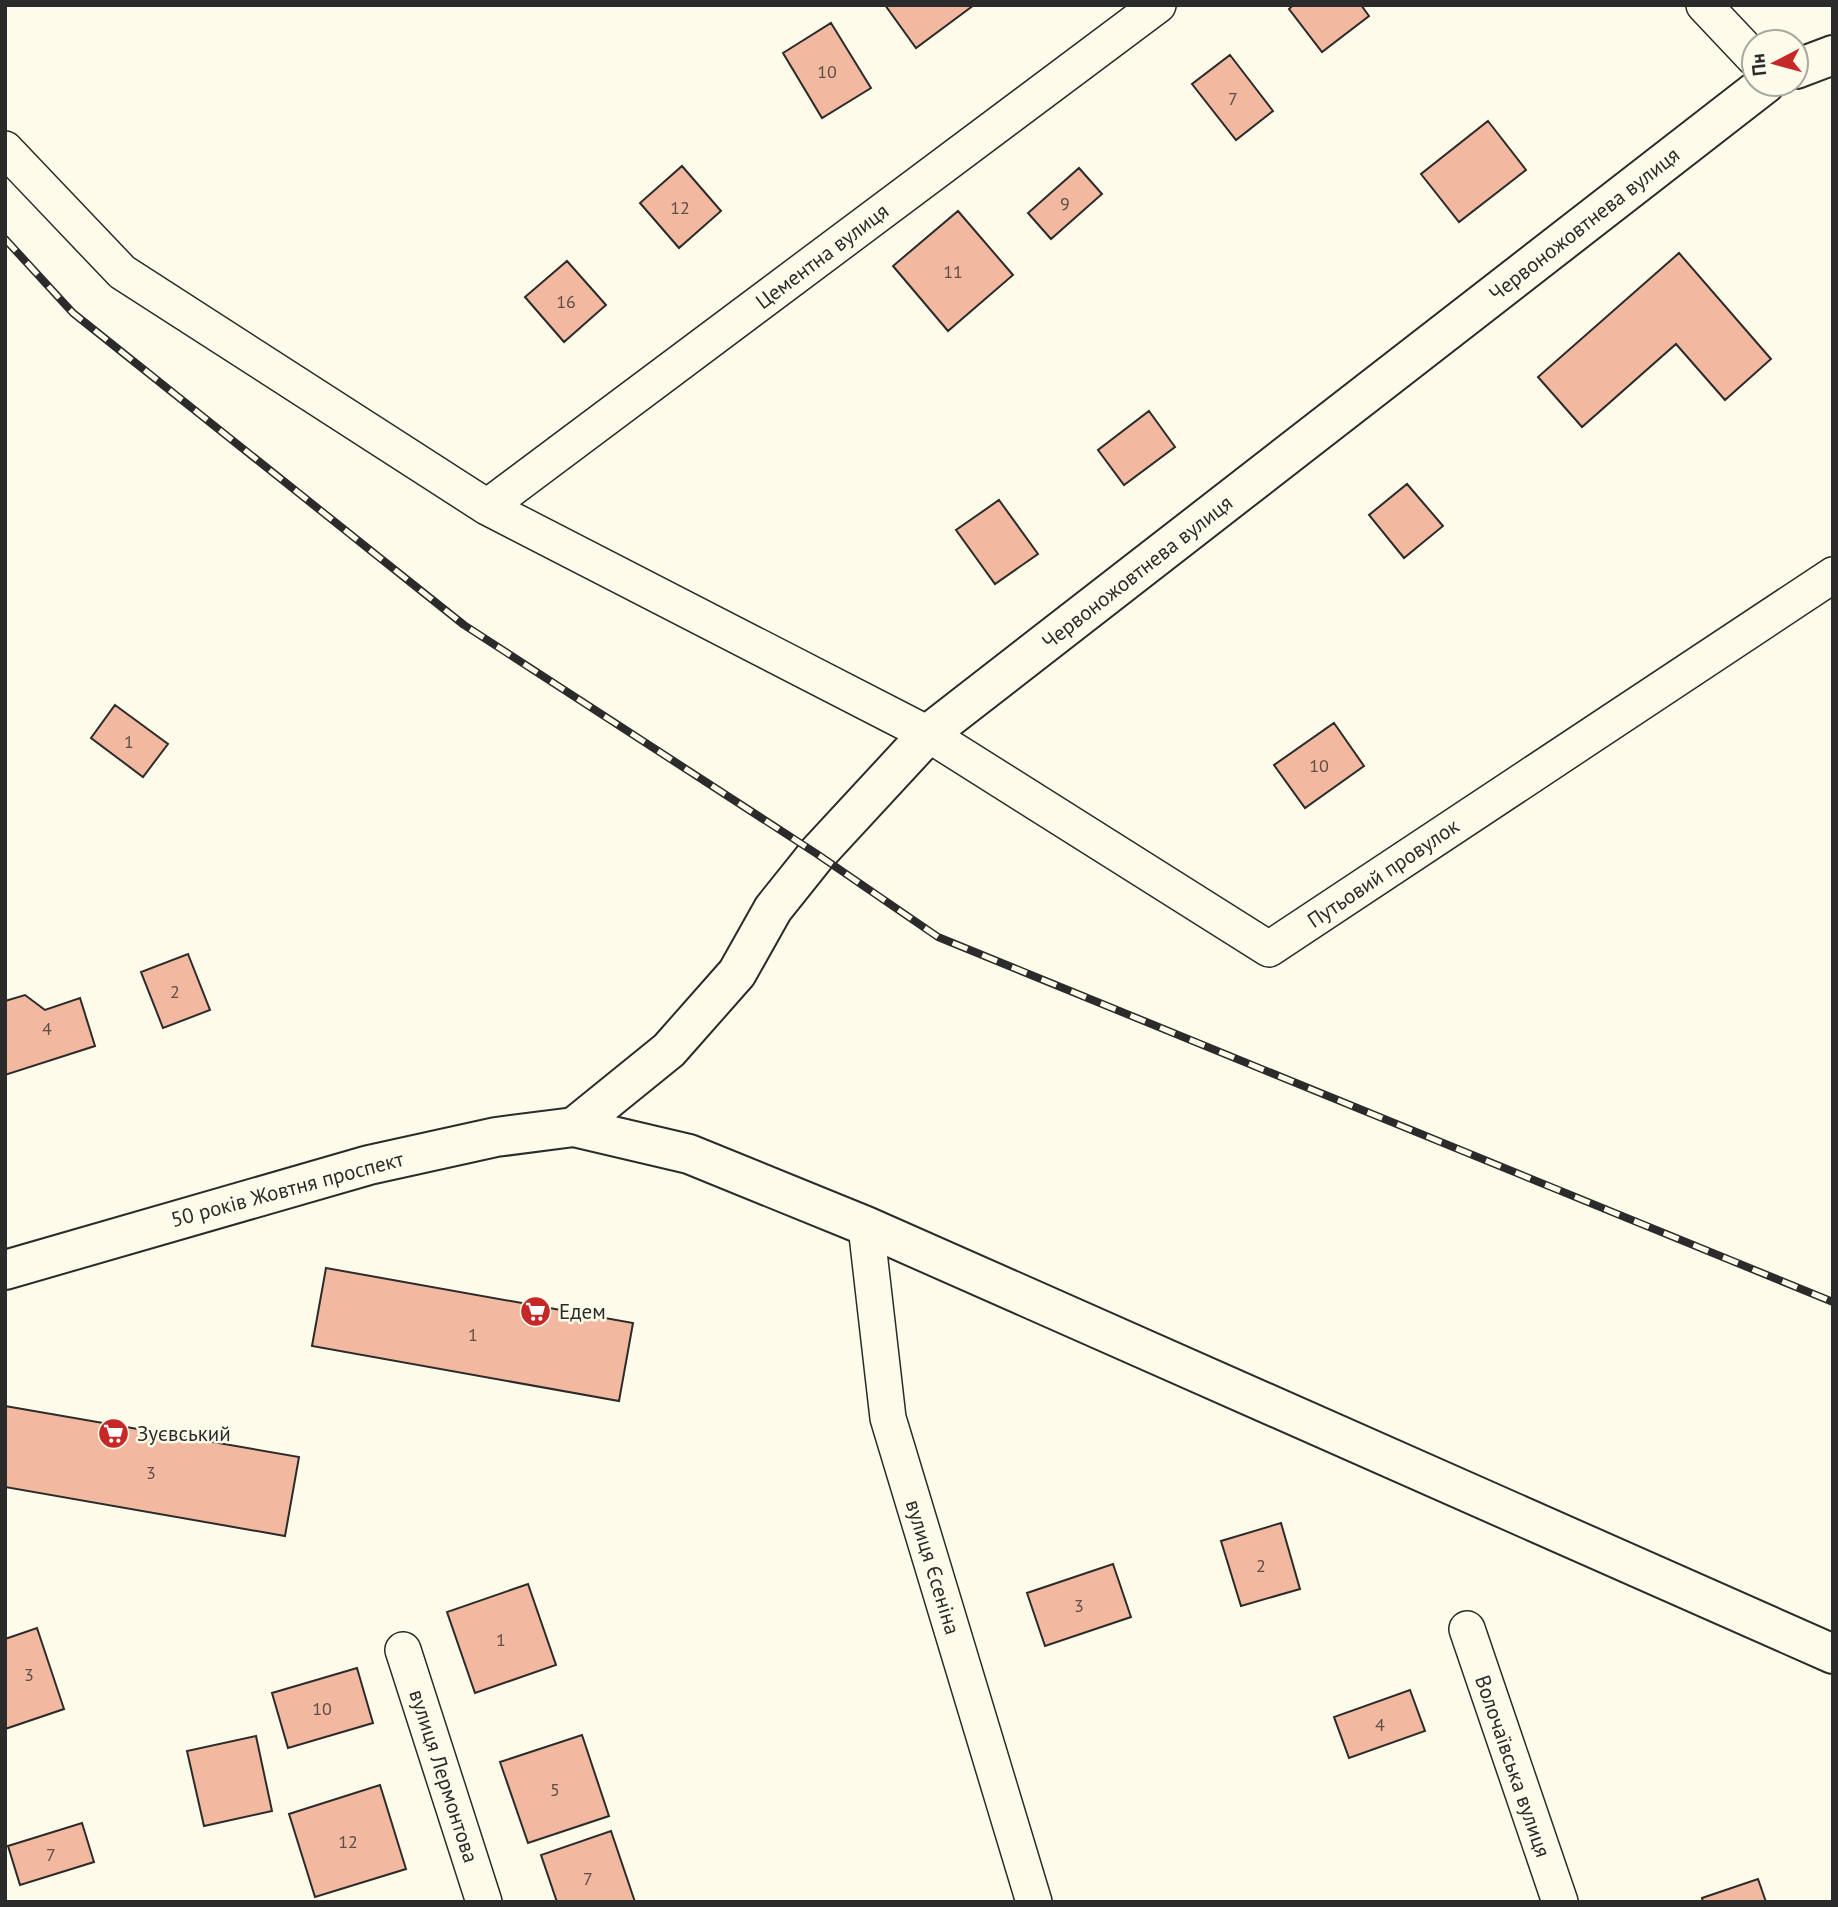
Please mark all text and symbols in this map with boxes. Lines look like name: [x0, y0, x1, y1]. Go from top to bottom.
north arrow: [1740, 28, 1810, 98]
text: Пн: [1745, 52, 1771, 77]
house number: 10: [817, 60, 837, 83]
house number: 7: [1228, 87, 1238, 110]
street label: Червоножовтнева вулиця: [1483, 141, 1685, 307]
house number: 9: [1060, 192, 1070, 215]
house number: 12: [670, 196, 690, 219]
street label: Цементна вулиця: [750, 197, 894, 315]
house number: 11: [943, 260, 963, 283]
house number: 16: [556, 290, 576, 313]
street label: Червоножовтнева вулиця: [1036, 489, 1238, 655]
house number: 1: [124, 730, 134, 753]
house number: 10: [1309, 754, 1329, 777]
street label: Путьовий провулок: [1302, 812, 1464, 934]
house number: 2: [170, 980, 180, 1003]
house number: 4: [42, 1017, 52, 1040]
street label: 50 років Жовтня проспект: [168, 1145, 407, 1233]
supermarket icon: Едем: [519, 1294, 553, 1328]
place label: Едем: [559, 1298, 606, 1325]
house number: 1: [468, 1323, 478, 1346]
supermarket icon: Зуєвський: [97, 1416, 131, 1450]
place label: Зуєвський: [137, 1420, 231, 1447]
house number: 3: [146, 1461, 156, 1484]
street label: вулиця Єсеніна: [900, 1496, 966, 1638]
house number: 2: [1256, 1554, 1266, 1577]
house number: 3: [1074, 1594, 1084, 1617]
house number: 1: [496, 1628, 506, 1651]
house number: 3: [24, 1663, 34, 1686]
street label: Волочаївська вулиця: [1469, 1671, 1557, 1861]
street label: вулиця Лермонтова: [403, 1686, 485, 1866]
house number: 10: [312, 1697, 332, 1720]
house number: 4: [1375, 1713, 1385, 1736]
house number: 5: [550, 1778, 560, 1801]
house number: 12: [338, 1830, 358, 1853]
house number: 7: [46, 1843, 56, 1866]
house number: 7: [583, 1867, 593, 1890]

